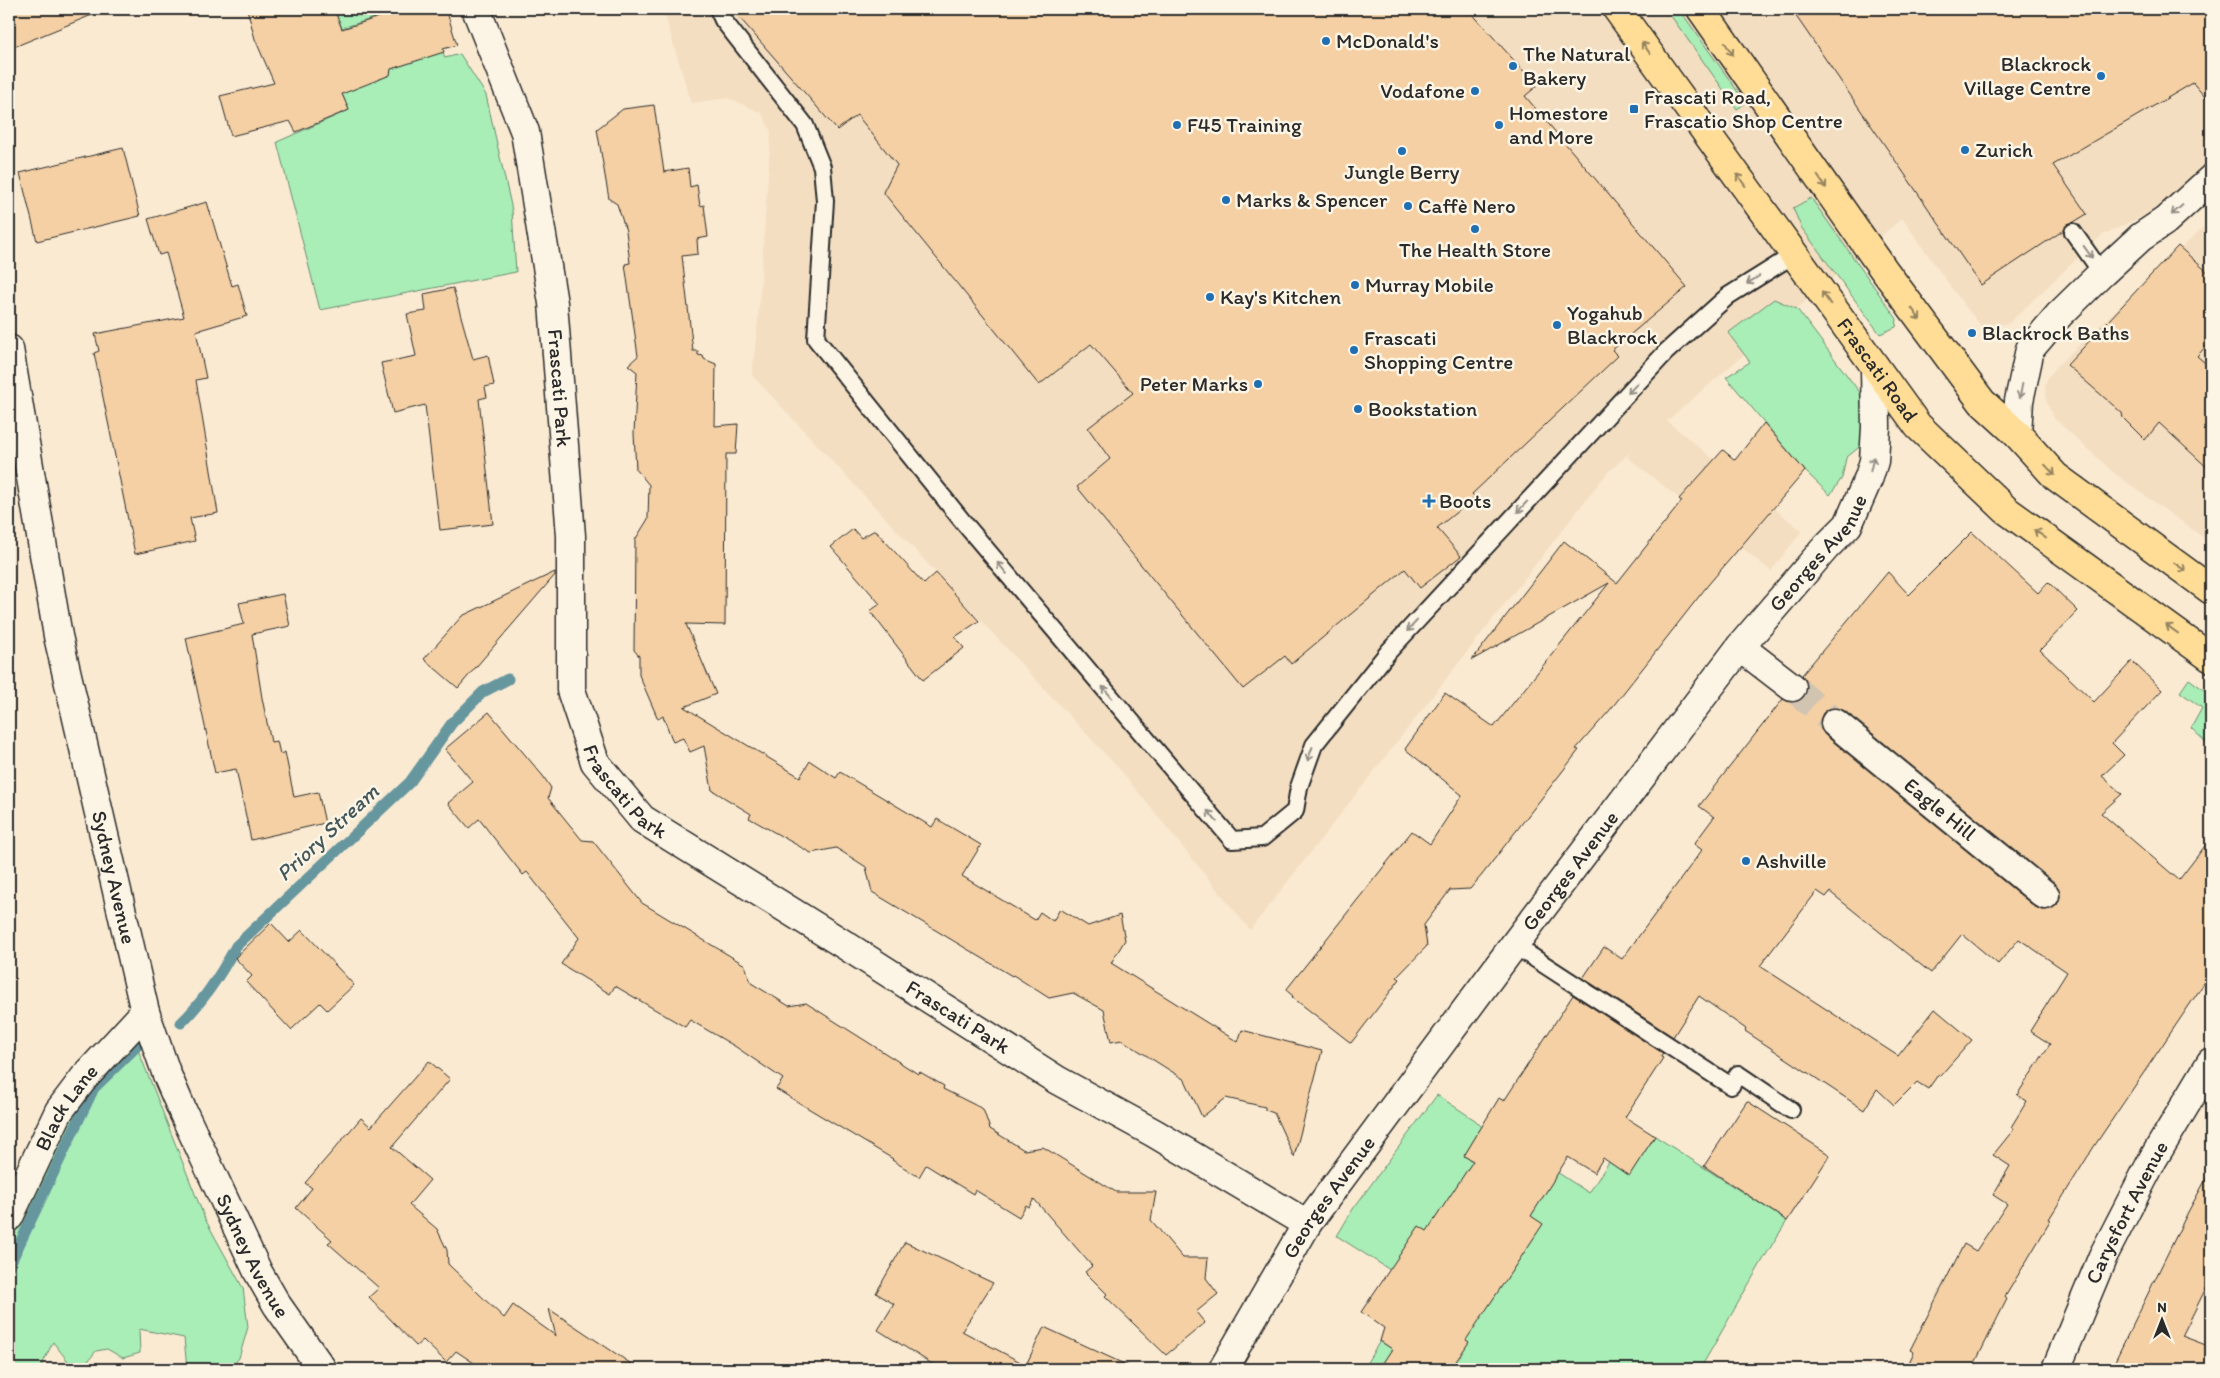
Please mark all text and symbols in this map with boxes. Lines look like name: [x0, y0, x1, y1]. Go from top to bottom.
place label: McDonald's: [1336, 28, 1439, 53]
marker: McDonald's: [1320, 35, 1332, 47]
place label: The Natural Bakery: [1523, 41, 1630, 90]
one-way arrow: [1641, 41, 1651, 55]
one-way arrow: [1724, 42, 1734, 56]
place label: Blackrock Village Centre: [1964, 51, 2091, 100]
marker: The Natural Bakery: [1507, 60, 1519, 72]
marker: Blackrock Village Centre: [2095, 70, 2107, 82]
place label: Vodafone: [1380, 78, 1465, 103]
place label: Frascati Road, Frascatio Shop Centre: [1644, 84, 1843, 133]
marker: Vodafone: [1469, 85, 1481, 97]
place label: Homestore and More: [1509, 100, 1608, 149]
marker: Frascati Road, Frascatio Shop Centre: [1628, 103, 1640, 115]
place label: F45 Training: [1187, 112, 1302, 137]
marker: F45 Training: [1171, 119, 1183, 131]
marker: Homestore and More: [1493, 119, 1505, 131]
place label: Zurich: [1975, 137, 2033, 162]
marker: Zurich: [1959, 144, 1971, 156]
marker: Jungle Berry: [1396, 145, 1408, 157]
place label: Jungle Berry: [1345, 159, 1459, 184]
one-way arrow: [1736, 173, 1746, 187]
one-way arrow: [1817, 175, 1827, 189]
place label: Marks & Spencer: [1236, 187, 1388, 212]
place label: Caffè Nero: [1418, 193, 1516, 218]
marker: Marks & Spencer: [1220, 194, 1232, 206]
marker: Caffè Nero: [1402, 200, 1414, 212]
one-way arrow: [2171, 204, 2184, 216]
marker: The Health Store: [1469, 223, 1481, 235]
place label: The Health Store: [1399, 237, 1551, 262]
one-way arrow: [2082, 245, 2093, 259]
place label: Murray Mobile: [1365, 272, 1494, 297]
one-way arrow: [1746, 275, 1760, 285]
marker: Murray Mobile: [1349, 279, 1361, 291]
place label: Kay's Kitchen: [1220, 284, 1341, 309]
marker: Kay's Kitchen: [1204, 291, 1216, 303]
one-way arrow: [1821, 292, 1831, 306]
place label: Yogahub Blackrock: [1567, 300, 1657, 349]
one-way arrow: [1911, 307, 1922, 320]
street label: Frascati Road: [1832, 313, 1924, 426]
marker: Yogahub Blackrock: [1551, 319, 1563, 331]
place label: Blackrock Baths: [1982, 320, 2130, 345]
place label: Frascati Shopping Centre: [1364, 325, 1513, 374]
marker: Blackrock Baths: [1966, 327, 1978, 339]
street label: Frascati Park: [543, 328, 577, 448]
marker: Frascati Shopping Centre: [1348, 344, 1360, 356]
place label: Peter Marks: [1140, 371, 1248, 396]
marker: Peter Marks: [1252, 378, 1264, 390]
one-way arrow: [1627, 381, 1639, 394]
one-way arrow: [2015, 383, 2025, 399]
place label: Bookstation: [1368, 396, 1477, 421]
marker: Bookstation: [1352, 403, 1364, 415]
one-way arrow: [1868, 456, 1877, 472]
one-way arrow: [2044, 464, 2056, 477]
place label: Boots: [1439, 488, 1491, 513]
street label: Georges Avenue: [1763, 490, 1872, 616]
marker: Boots: [1423, 495, 1435, 507]
one-way arrow: [1516, 501, 1528, 514]
one-way arrow: [2033, 529, 2047, 540]
one-way arrow: [997, 562, 1008, 575]
one-way arrow: [2173, 562, 2187, 572]
one-way arrow: [1406, 620, 1418, 633]
one-way arrow: [2165, 624, 2179, 634]
one-way arrow: [1102, 686, 1113, 699]
street label: Frascati Park: [578, 741, 672, 844]
one-way arrow: [1305, 746, 1315, 762]
street label: Eagle Hill: [1899, 772, 1982, 846]
water label: Priory Stream: [270, 778, 385, 887]
street label: Georges Avenue: [1516, 806, 1623, 936]
street label: Sydney Avenue: [87, 808, 142, 946]
one-way arrow: [1207, 810, 1218, 823]
place label: Ashville: [1756, 848, 1827, 873]
marker: Ashville: [1740, 855, 1752, 867]
street label: Frascati Park: [902, 974, 1015, 1059]
street label: Black Lane: [29, 1058, 103, 1155]
street label: Georges Avenue: [1277, 1131, 1380, 1263]
street label: Carysfort Avenue: [2080, 1136, 2173, 1287]
street label: Sydney Avenue: [211, 1190, 295, 1323]
north arrow: [2138, 1296, 2188, 1346]
text: N: [2157, 1299, 2167, 1316]

